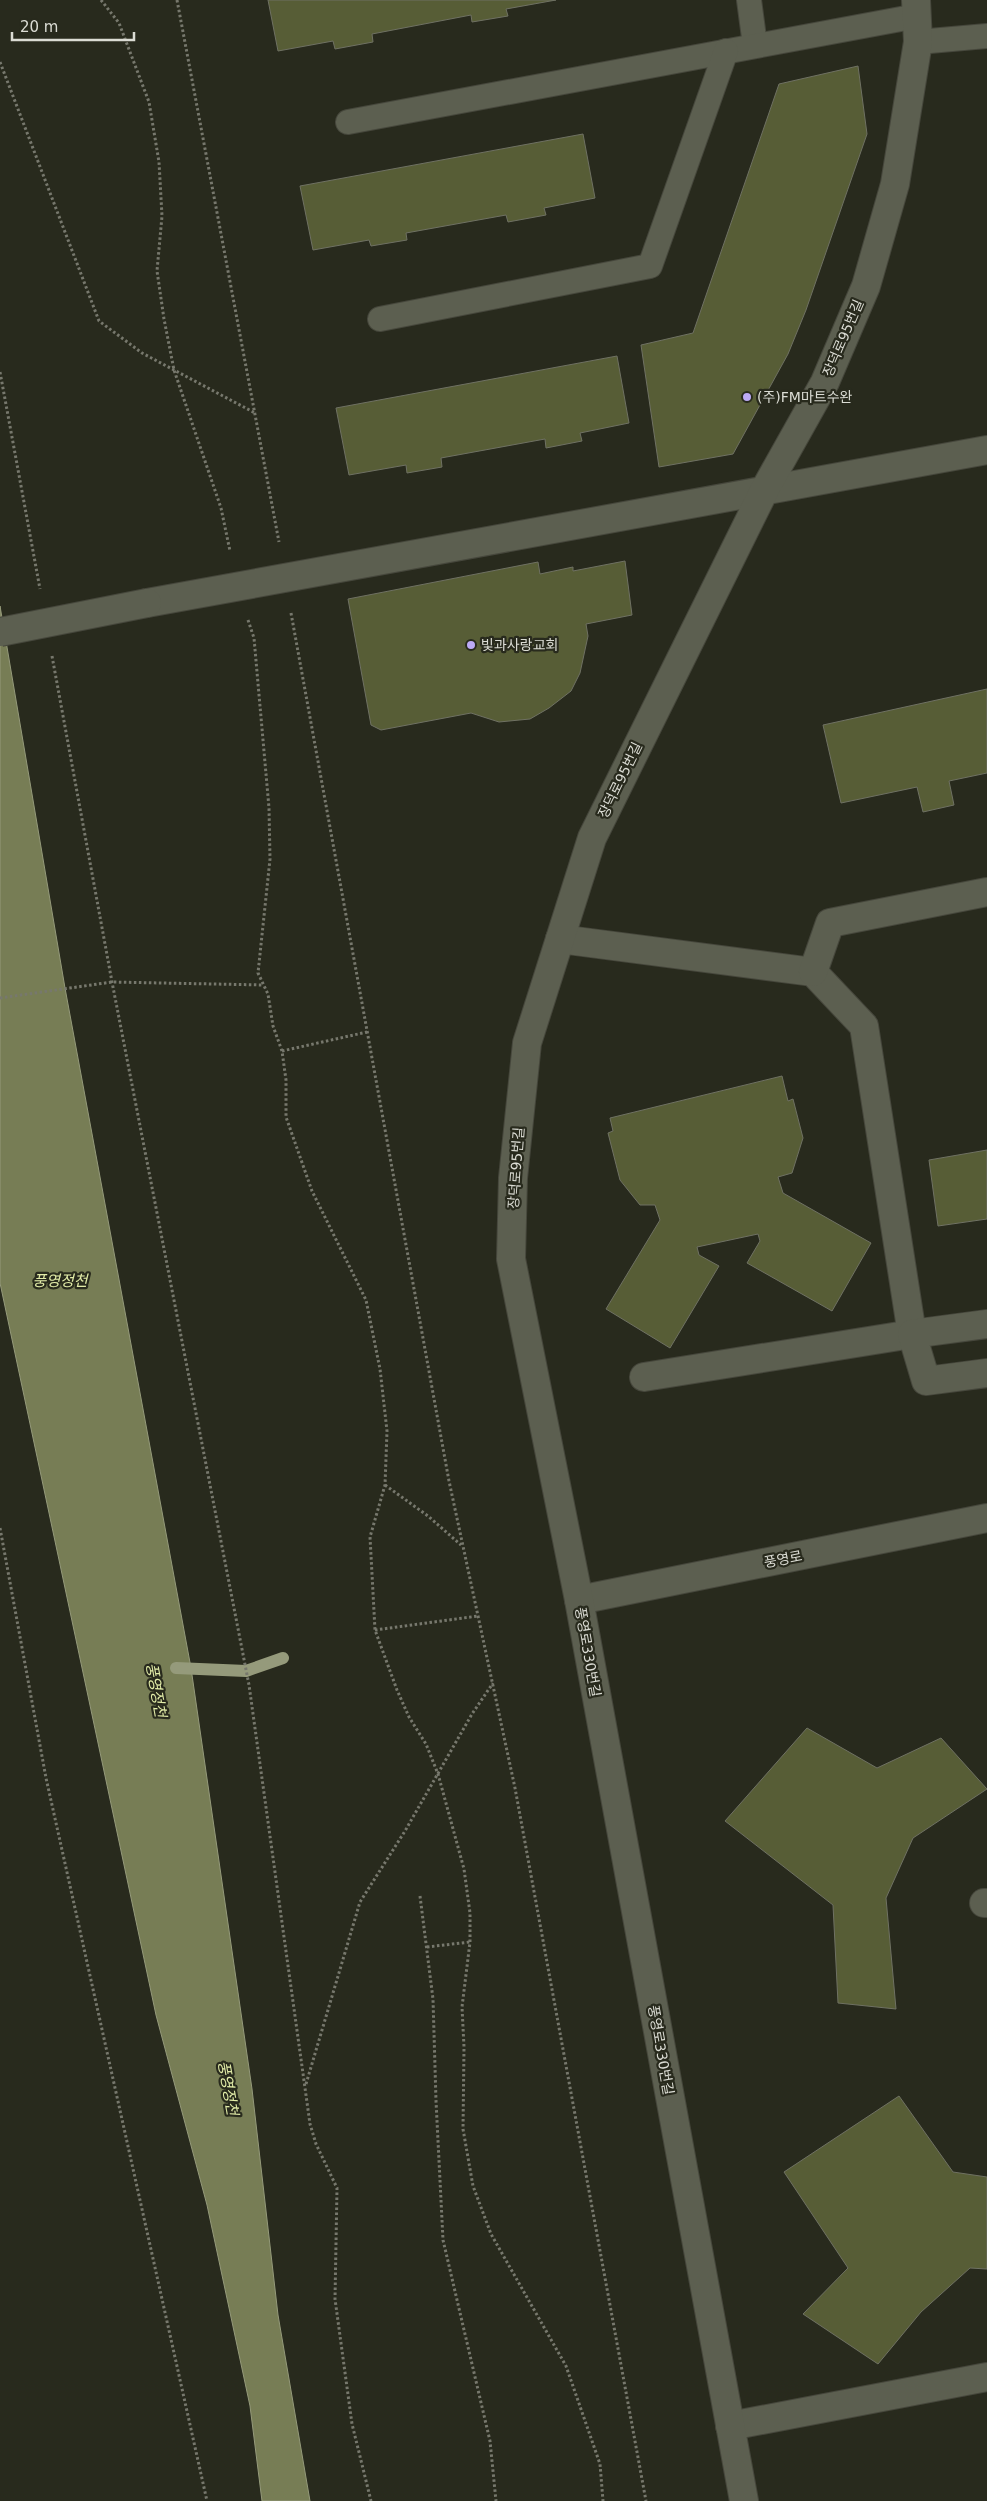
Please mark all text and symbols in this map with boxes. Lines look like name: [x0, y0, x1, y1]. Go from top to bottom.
scale bar: [12, 10, 135, 42]
text: 20 m: [20, 18, 58, 36]
street label: 장덕로95번길: [820, 297, 866, 379]
place label: (주)FM마트수완: [757, 389, 853, 405]
marker: (주)FM마트수완: [741, 391, 753, 403]
place label: 빛과사랑교회: [481, 637, 558, 653]
marker: 빛과사랑교회: [465, 639, 477, 651]
street label: 장덕로95번길: [595, 740, 645, 820]
street label: 장덕로95번길: [505, 1126, 527, 1210]
water label: 풍영정천: [32, 1272, 90, 1290]
street label: 풍영로: [763, 1547, 804, 1571]
street label: 풍영로330번길: [572, 1606, 604, 1698]
water label: 풍영정천: [142, 1661, 170, 1721]
street label: 풍영로330번길: [645, 2004, 677, 2096]
water label: 풍영정천: [214, 2059, 242, 2119]

